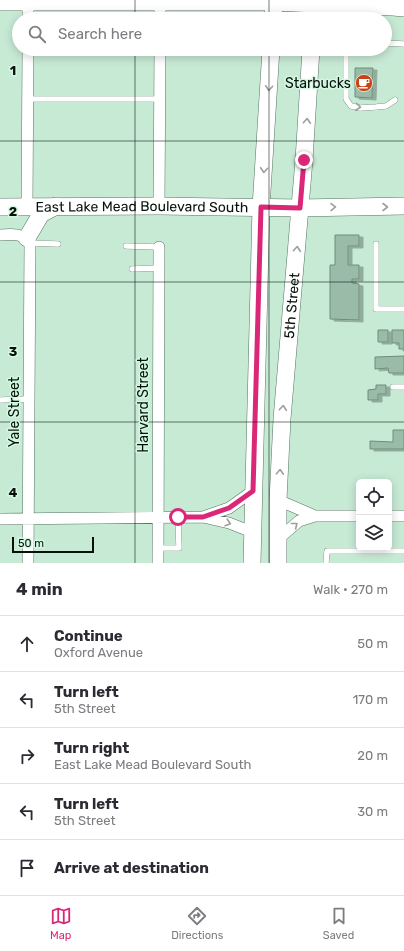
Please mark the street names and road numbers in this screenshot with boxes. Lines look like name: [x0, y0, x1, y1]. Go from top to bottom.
street label: East Lake Mead Boulevard South: [36, 198, 249, 216]
street label: 5th Street: [281, 271, 303, 339]
street label: Harvard Street: [135, 357, 152, 453]
street label: Yale Street: [6, 376, 23, 447]

